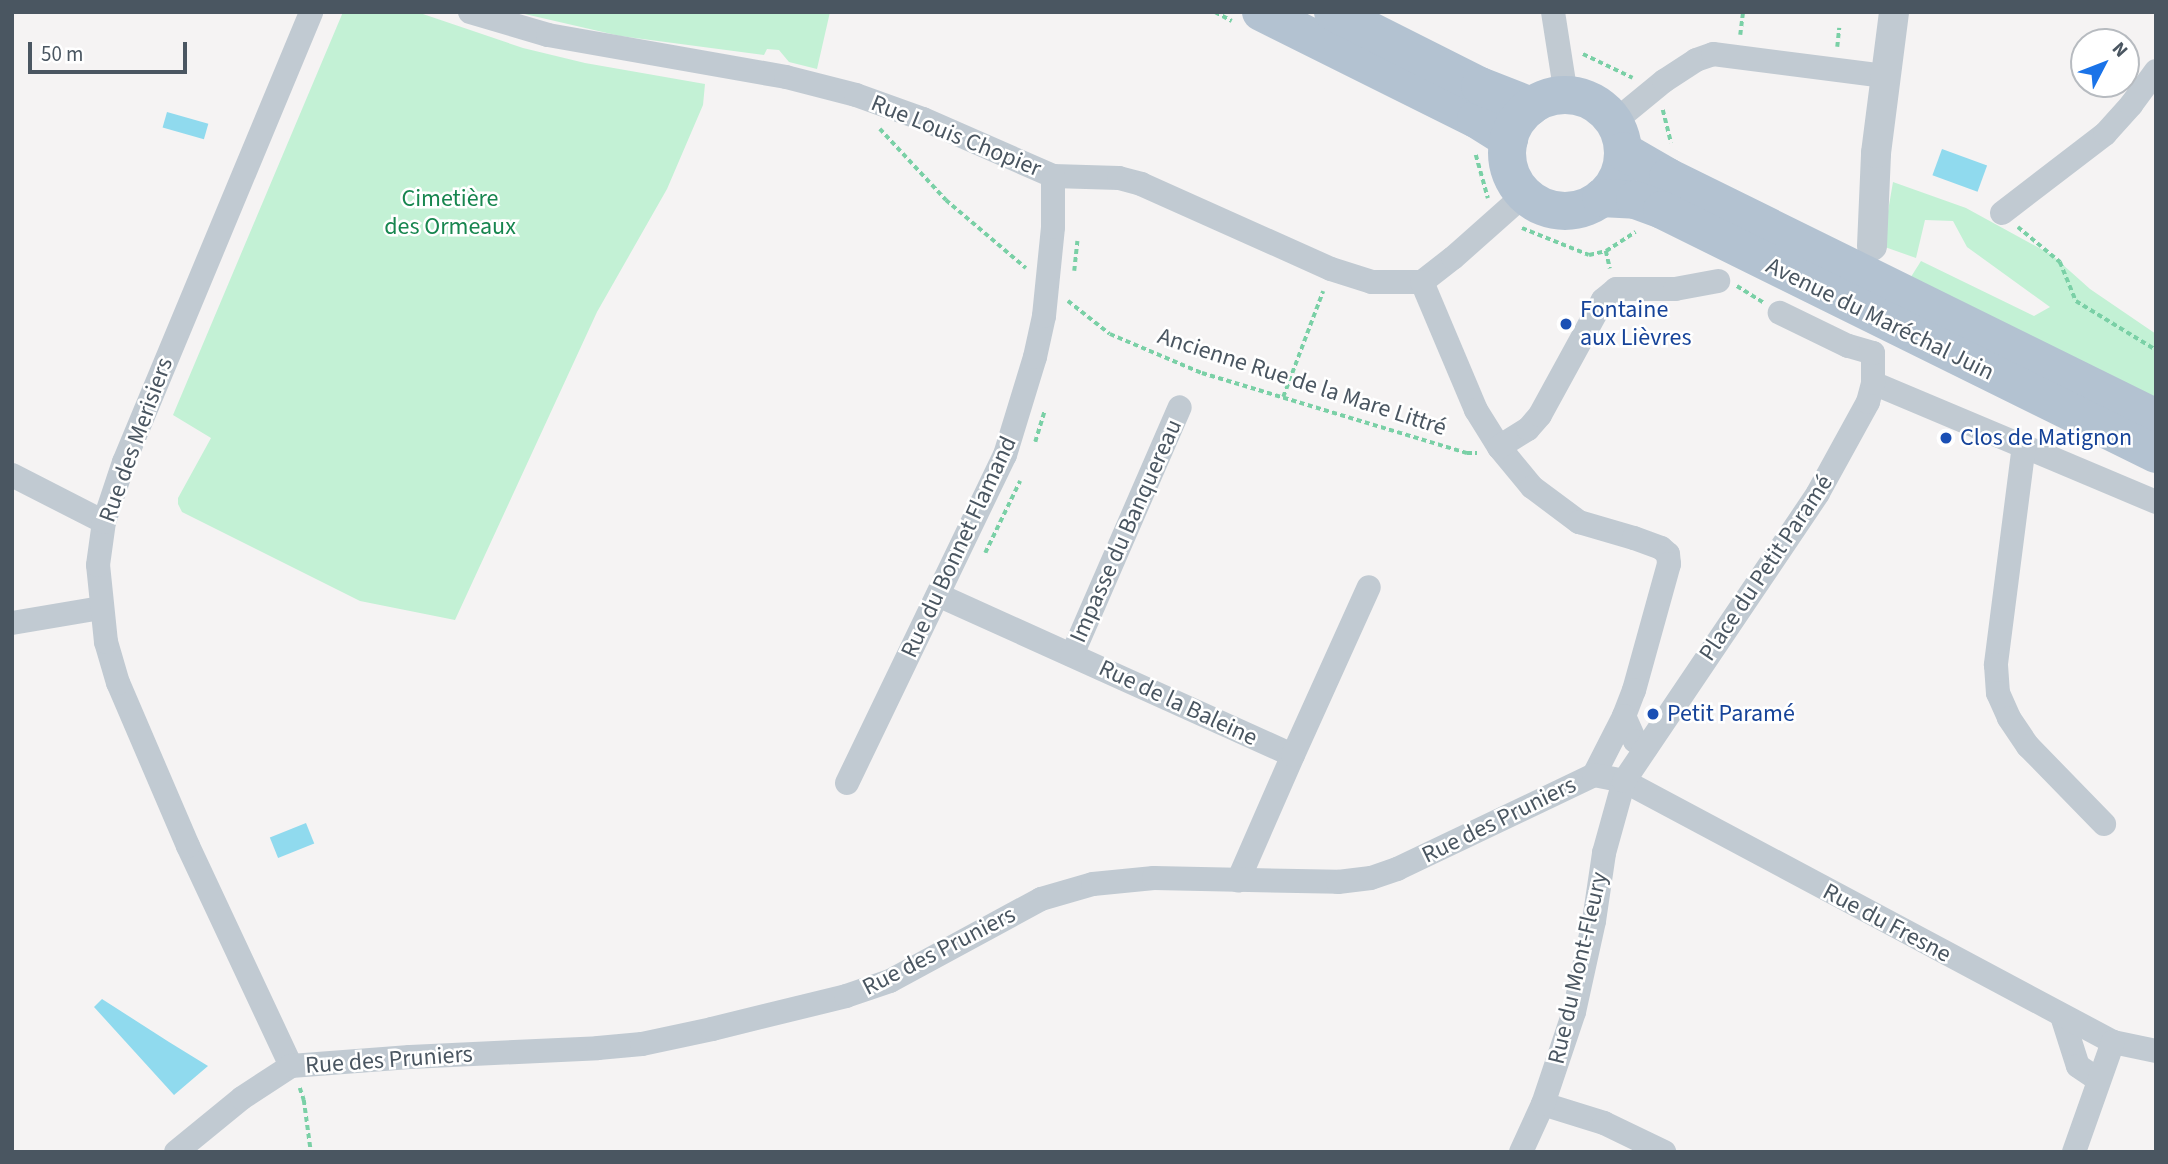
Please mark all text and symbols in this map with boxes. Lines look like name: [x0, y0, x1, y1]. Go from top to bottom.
scale bar: [32, 28, 191, 72]
north arrow: [2070, 28, 2140, 98]
text: N: [2105, 36, 2134, 64]
text: 50 m: [41, 39, 83, 69]
street label: Rue Louis Chopier: [867, 89, 1045, 183]
park label: Cimetière des Ormeaux: [384, 185, 516, 241]
street label: Avenue du Maréchal Juin: [1761, 251, 1999, 387]
place label: Fontaine aux Lièvres: [1580, 296, 1692, 352]
marker: Fontaine aux Lièvres: [1558, 316, 1574, 332]
street label: Ancienne Rue de la Mare Littré: [1154, 322, 1450, 442]
street label: Rue des Merisiers: [93, 354, 179, 526]
street label: Impasse du Banquereau: [1064, 415, 1188, 647]
place label: Clos de Matignon: [1960, 424, 2132, 452]
marker: Clos de Matignon: [1938, 430, 1954, 446]
street label: Rue du Bonnet Flamand: [895, 432, 1023, 662]
street label: Place du Petit Paramé: [1693, 470, 1839, 666]
street label: Rue de la Baleine: [1094, 654, 1262, 752]
place label: Petit Paramé: [1667, 700, 1795, 728]
marker: Petit Paramé: [1645, 706, 1661, 722]
street label: Rue des Pruniers: [1417, 770, 1581, 870]
street label: Rue du Mont-Fleury: [1542, 869, 1614, 1067]
street label: Rue du Fresne: [1818, 877, 1956, 969]
street label: Rue des Pruniers: [858, 900, 1020, 1002]
street label: Rue des Pruniers: [304, 1040, 474, 1080]

